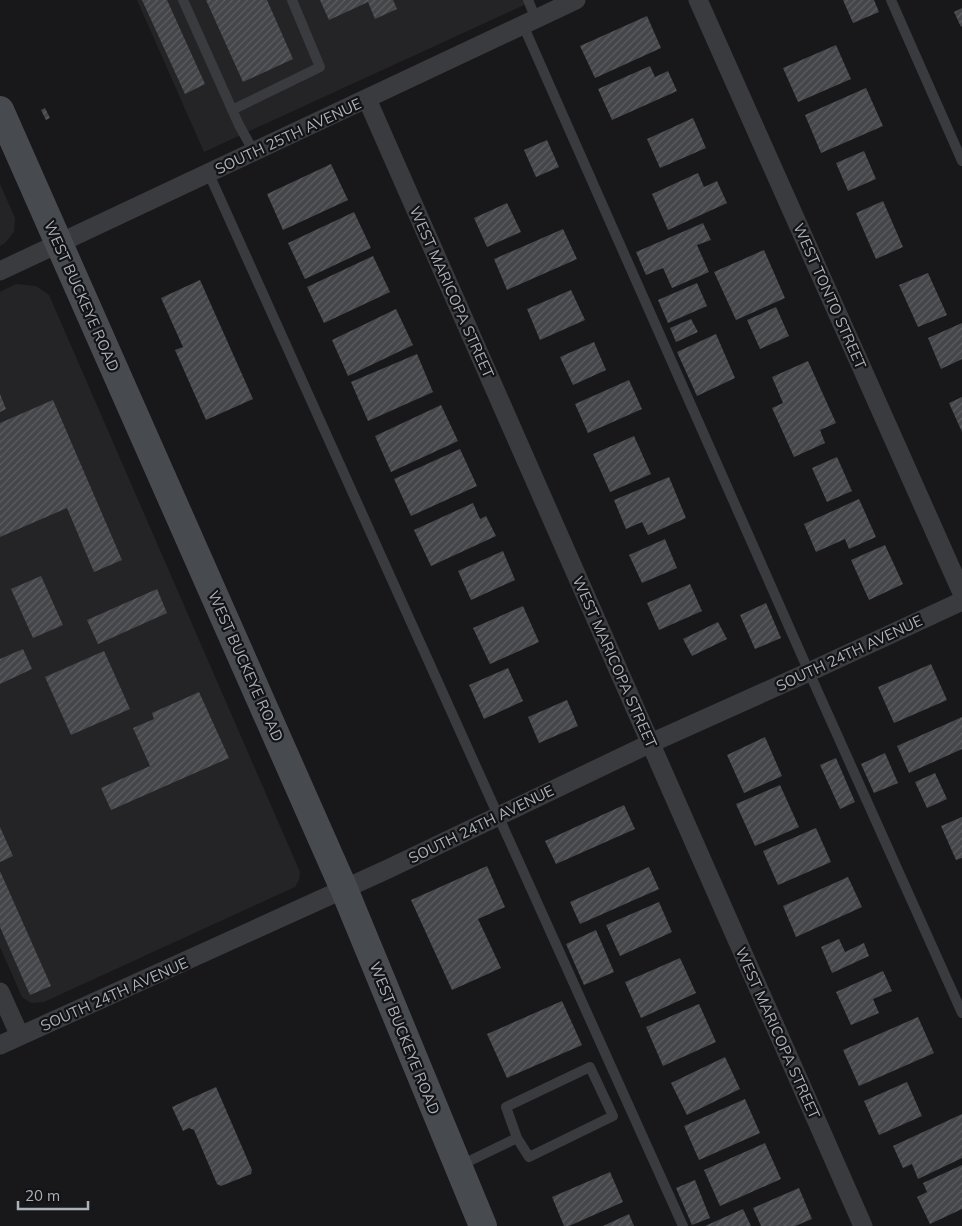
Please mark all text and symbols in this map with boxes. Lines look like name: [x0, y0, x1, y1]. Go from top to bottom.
street label: SOUTH 25TH AVENUE: [212, 94, 364, 178]
street label: WEST MARICOPA STREET: [406, 203, 498, 381]
street label: WEST BUCKEYE ROAD: [40, 218, 124, 374]
street label: WEST TONTO STREET: [789, 220, 871, 372]
street label: WEST MARICOPA STREET: [569, 573, 661, 751]
street label: WEST BUCKEYE ROAD: [204, 588, 288, 744]
street label: SOUTH 24TH AVENUE: [773, 611, 925, 695]
street label: SOUTH 24TH AVENUE: [405, 780, 557, 867]
street label: WEST MARICOPA STREET: [732, 944, 824, 1122]
street label: SOUTH 24TH AVENUE: [37, 953, 191, 1035]
street label: WEST BUCKEYE ROAD: [366, 959, 444, 1117]
scale bar: [18, 1178, 88, 1210]
text: 20 m: [25, 1186, 60, 1205]

